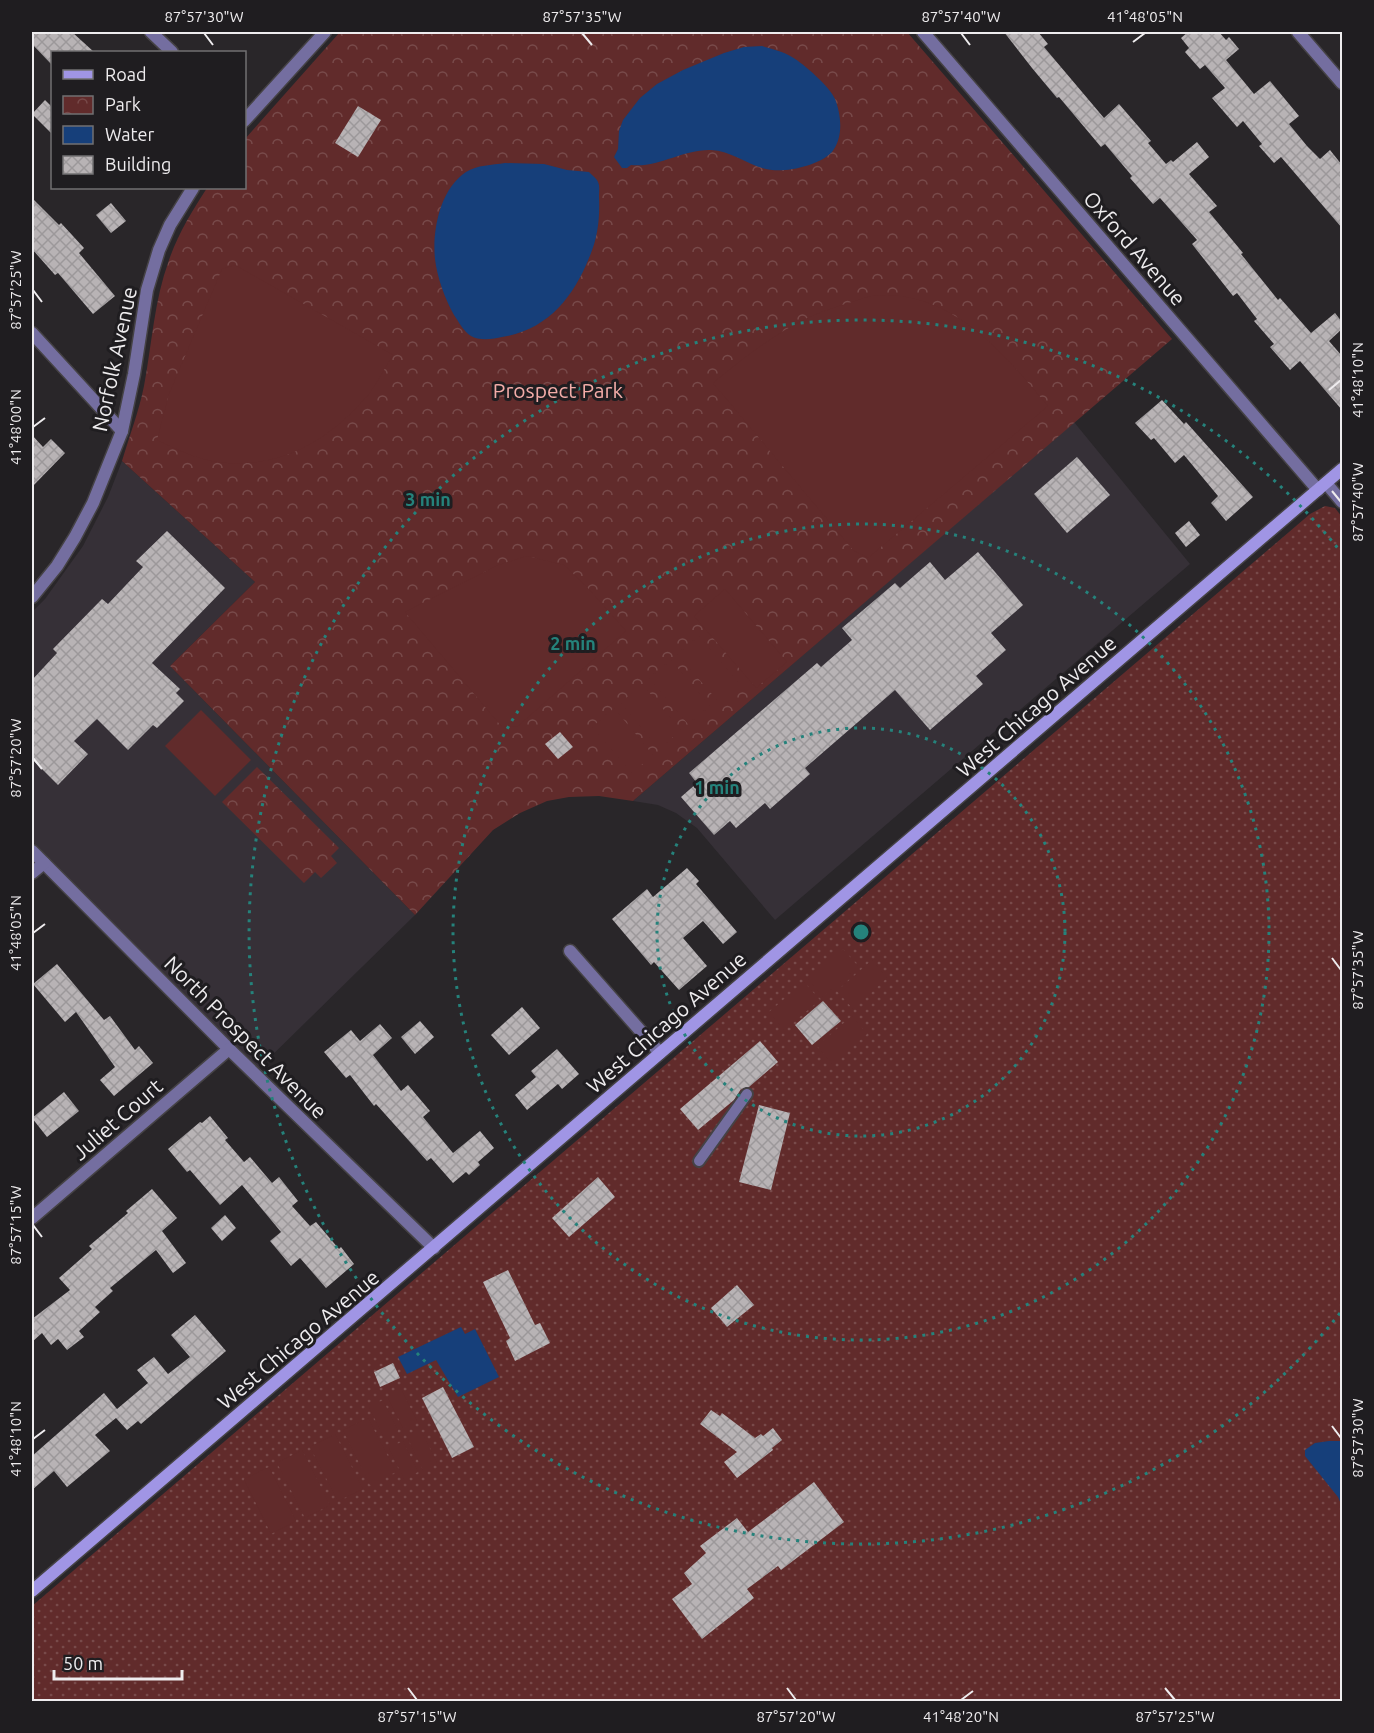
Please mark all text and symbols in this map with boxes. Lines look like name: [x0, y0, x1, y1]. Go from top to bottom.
text: 87°57'30"W: [164, 8, 244, 25]
text: 87°57'35"W: [542, 8, 622, 25]
text: 87°57'40"W: [921, 8, 1001, 25]
text: 41°48'05"N: [1107, 8, 1183, 25]
legend: [51, 51, 246, 189]
text: Road: [105, 64, 147, 84]
text: Park: [105, 94, 141, 114]
text: Water: [105, 124, 155, 144]
text: Building: [105, 154, 171, 174]
street label: Oxford Avenue: [1079, 186, 1191, 310]
text: 87°57'25"W: [7, 250, 24, 330]
street label: Norfolk Avenue: [87, 285, 141, 433]
text: 41°48'10"N: [1349, 342, 1366, 418]
park label: Prospect Park: [493, 378, 624, 402]
text: 41°48'00"N: [7, 389, 24, 465]
text: 87°57'40"W: [1349, 462, 1366, 542]
text: 3 min: [405, 489, 451, 509]
street label: West Chicago Avenue: [951, 630, 1121, 782]
text: 2 min: [550, 633, 596, 653]
text: 87°57'20"W: [7, 718, 24, 798]
text: 1 min: [694, 777, 740, 797]
text: 41°48'05"N: [7, 895, 24, 971]
centre of rings: [851, 922, 871, 942]
text: 87°57'35"W: [1349, 930, 1366, 1010]
street label: West Chicago Avenue: [581, 946, 751, 1098]
street label: North Prospect Avenue: [160, 951, 332, 1123]
street label: Juliet Court: [67, 1074, 167, 1164]
text: 87°57'15"W: [7, 1185, 24, 1265]
street label: West Chicago Avenue: [212, 1264, 384, 1414]
text: 87°57'30"W: [1349, 1398, 1366, 1478]
text: 41°48'10"N: [7, 1401, 24, 1477]
scale bar: [54, 1643, 182, 1681]
text: 50 m: [63, 1653, 103, 1673]
text: 87°57'15"W: [377, 1708, 457, 1725]
text: 87°57'20"W: [756, 1708, 836, 1725]
text: 41°48'20"N: [923, 1708, 999, 1725]
text: 87°57'25"W: [1135, 1708, 1215, 1725]

